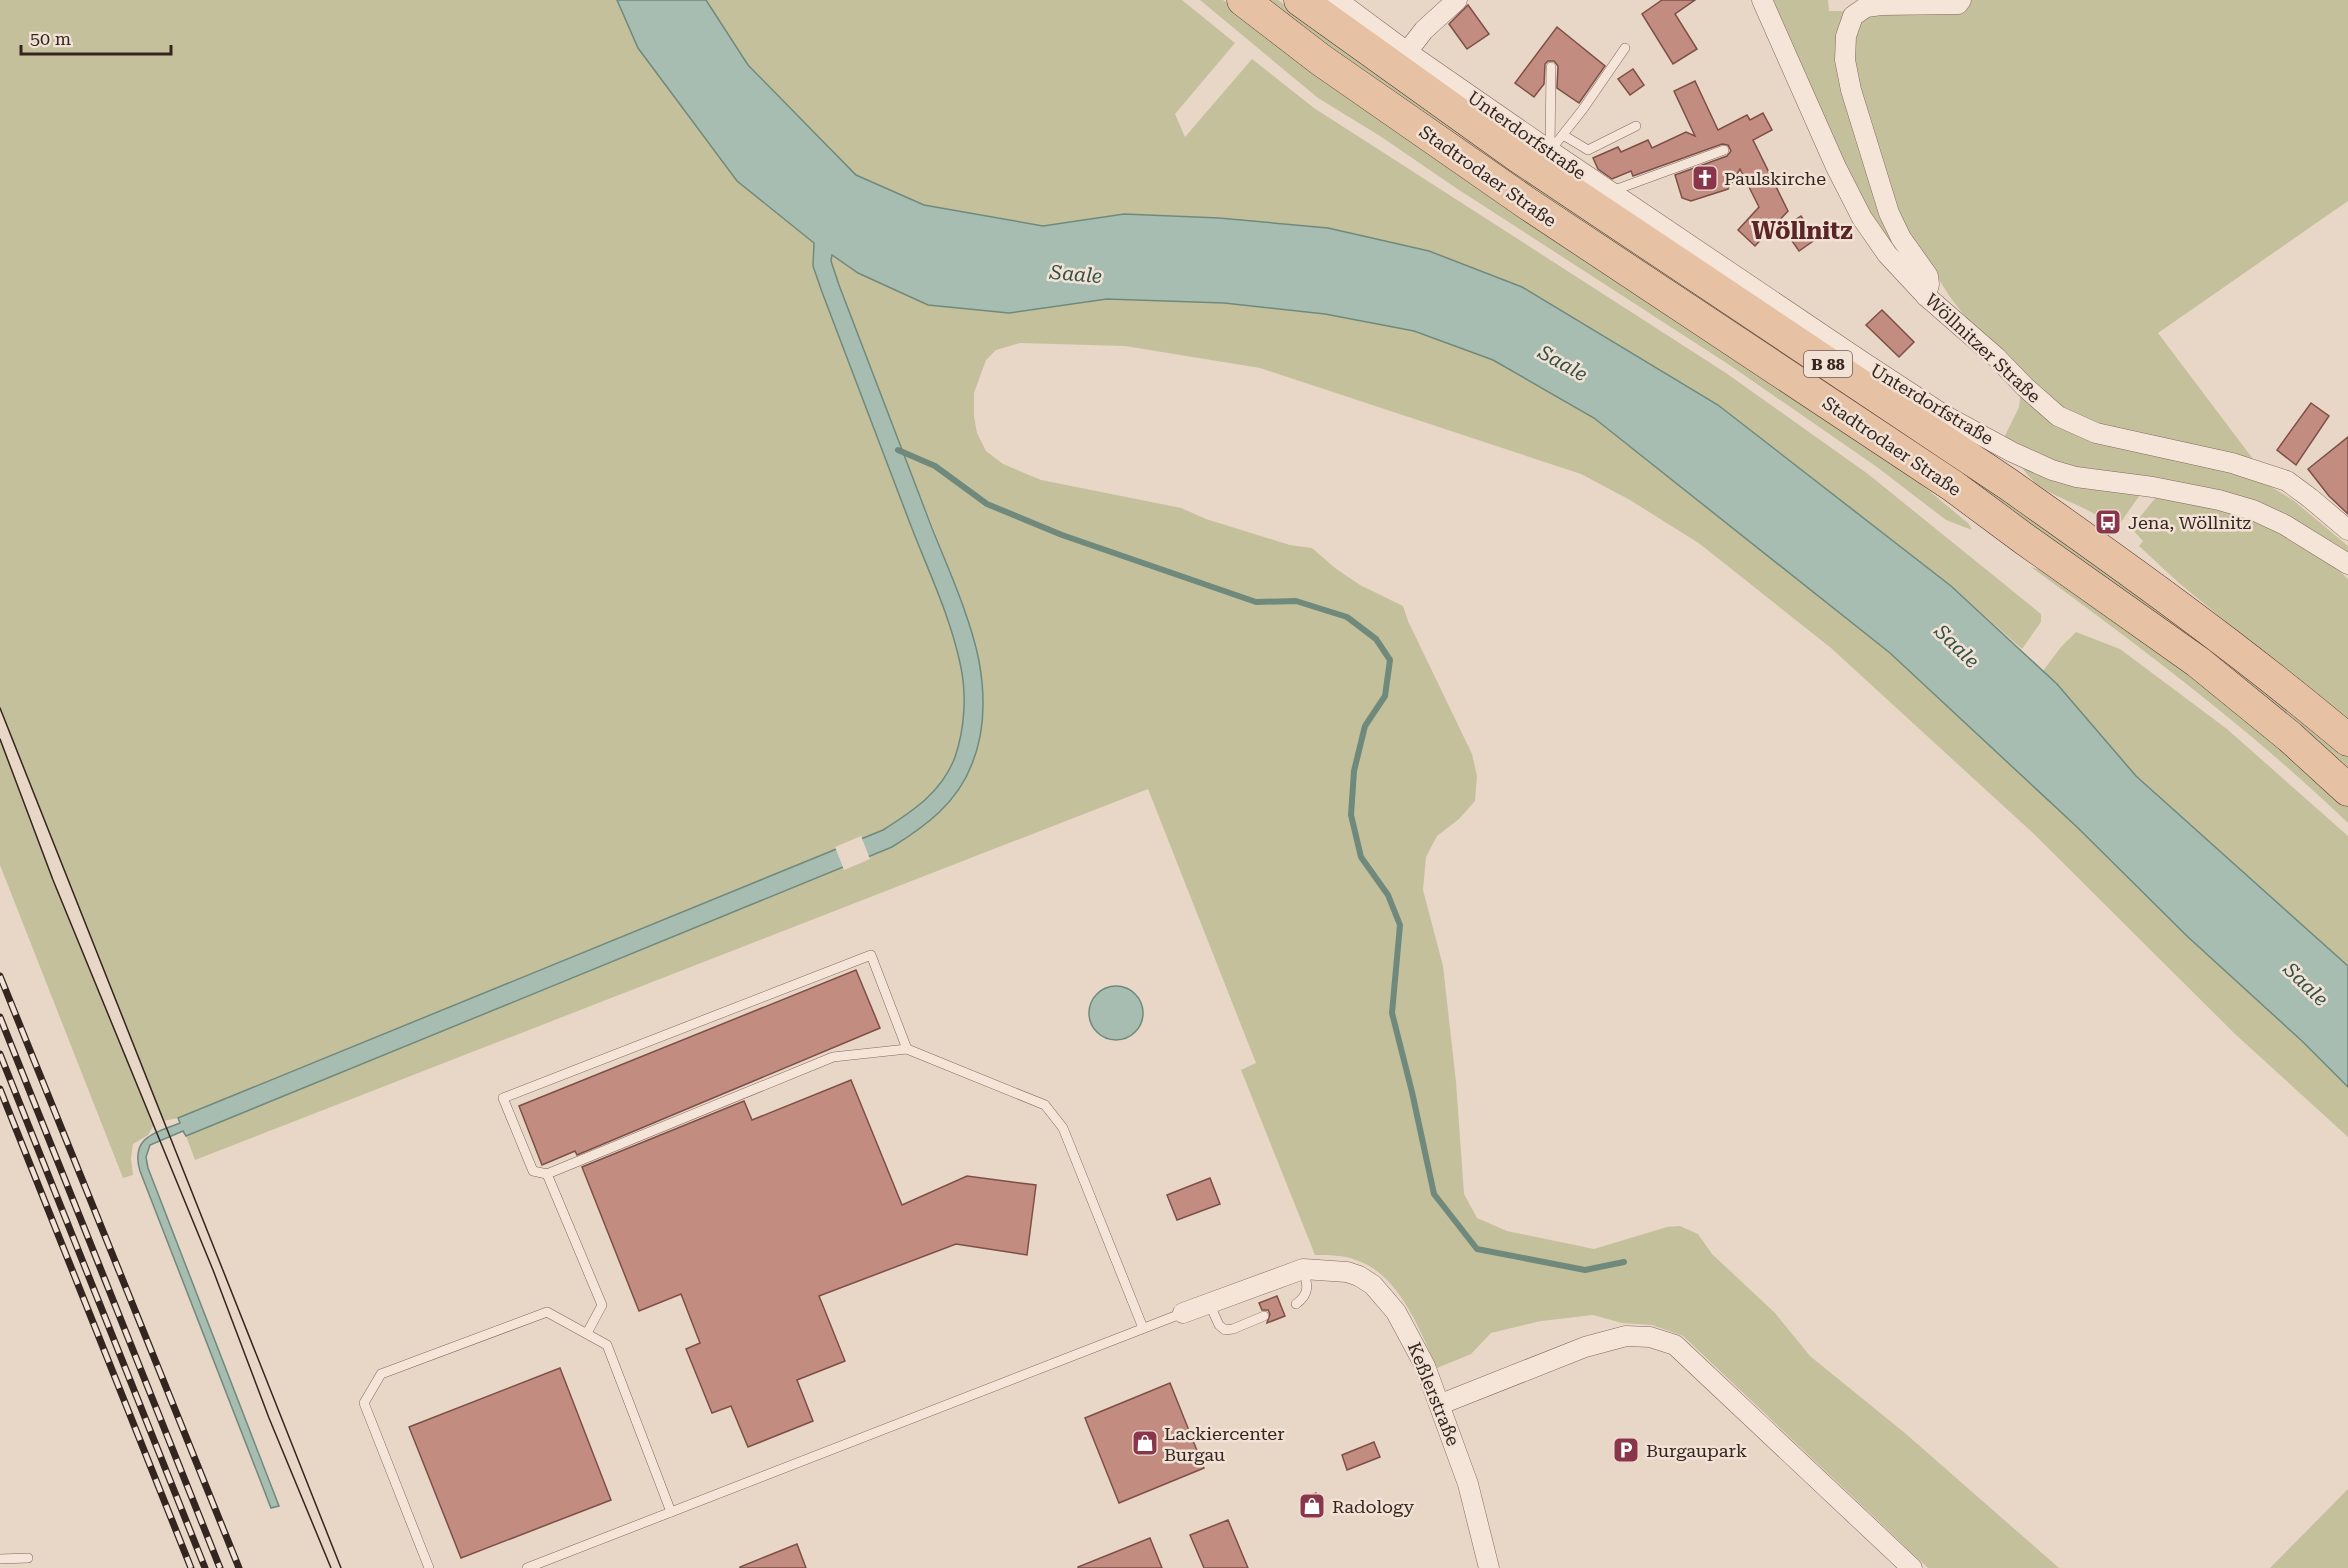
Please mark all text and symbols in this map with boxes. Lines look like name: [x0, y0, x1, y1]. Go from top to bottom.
scale bar: [21, 18, 171, 56]
text: 50 m: [30, 28, 71, 49]
street label: Unterdorfstraße: [1464, 86, 1590, 184]
street label: Stadtrodaer Straße: [1415, 121, 1561, 231]
church icon: Paulskirche: [1690, 163, 1720, 193]
place label: Paulskirche: [1724, 168, 1826, 189]
district label: Wöllnitz: [1751, 217, 1853, 245]
water label: Saale: [1048, 260, 1103, 288]
street label: Wöllnitzer Straße: [1921, 289, 2045, 407]
water label: Saale: [1533, 339, 1592, 386]
road number: B 88: [1804, 351, 1852, 377]
street label: Unterdorfstraße: [1867, 359, 1997, 449]
street label: Stadtrodaer Straße: [1819, 392, 1965, 500]
bus stop icon: Jena, Wöllnitz: [2093, 507, 2123, 537]
place label: Jena, Wöllnitz: [2128, 512, 2252, 533]
water label: Saale: [1929, 619, 1984, 673]
water label: Saale: [2278, 957, 2333, 1011]
street label: Keßlerstraße: [1404, 1339, 1464, 1449]
place label: Lackiercenter Burgau: [1164, 1423, 1285, 1465]
shop icon: Lackiercenter Burgau: [1130, 1428, 1160, 1458]
parking icon: Burgaupark: [1611, 1435, 1641, 1465]
place label: Burgaupark: [1646, 1440, 1747, 1461]
shop icon: Radology: [1297, 1491, 1327, 1521]
place label: Radology: [1332, 1496, 1414, 1517]

